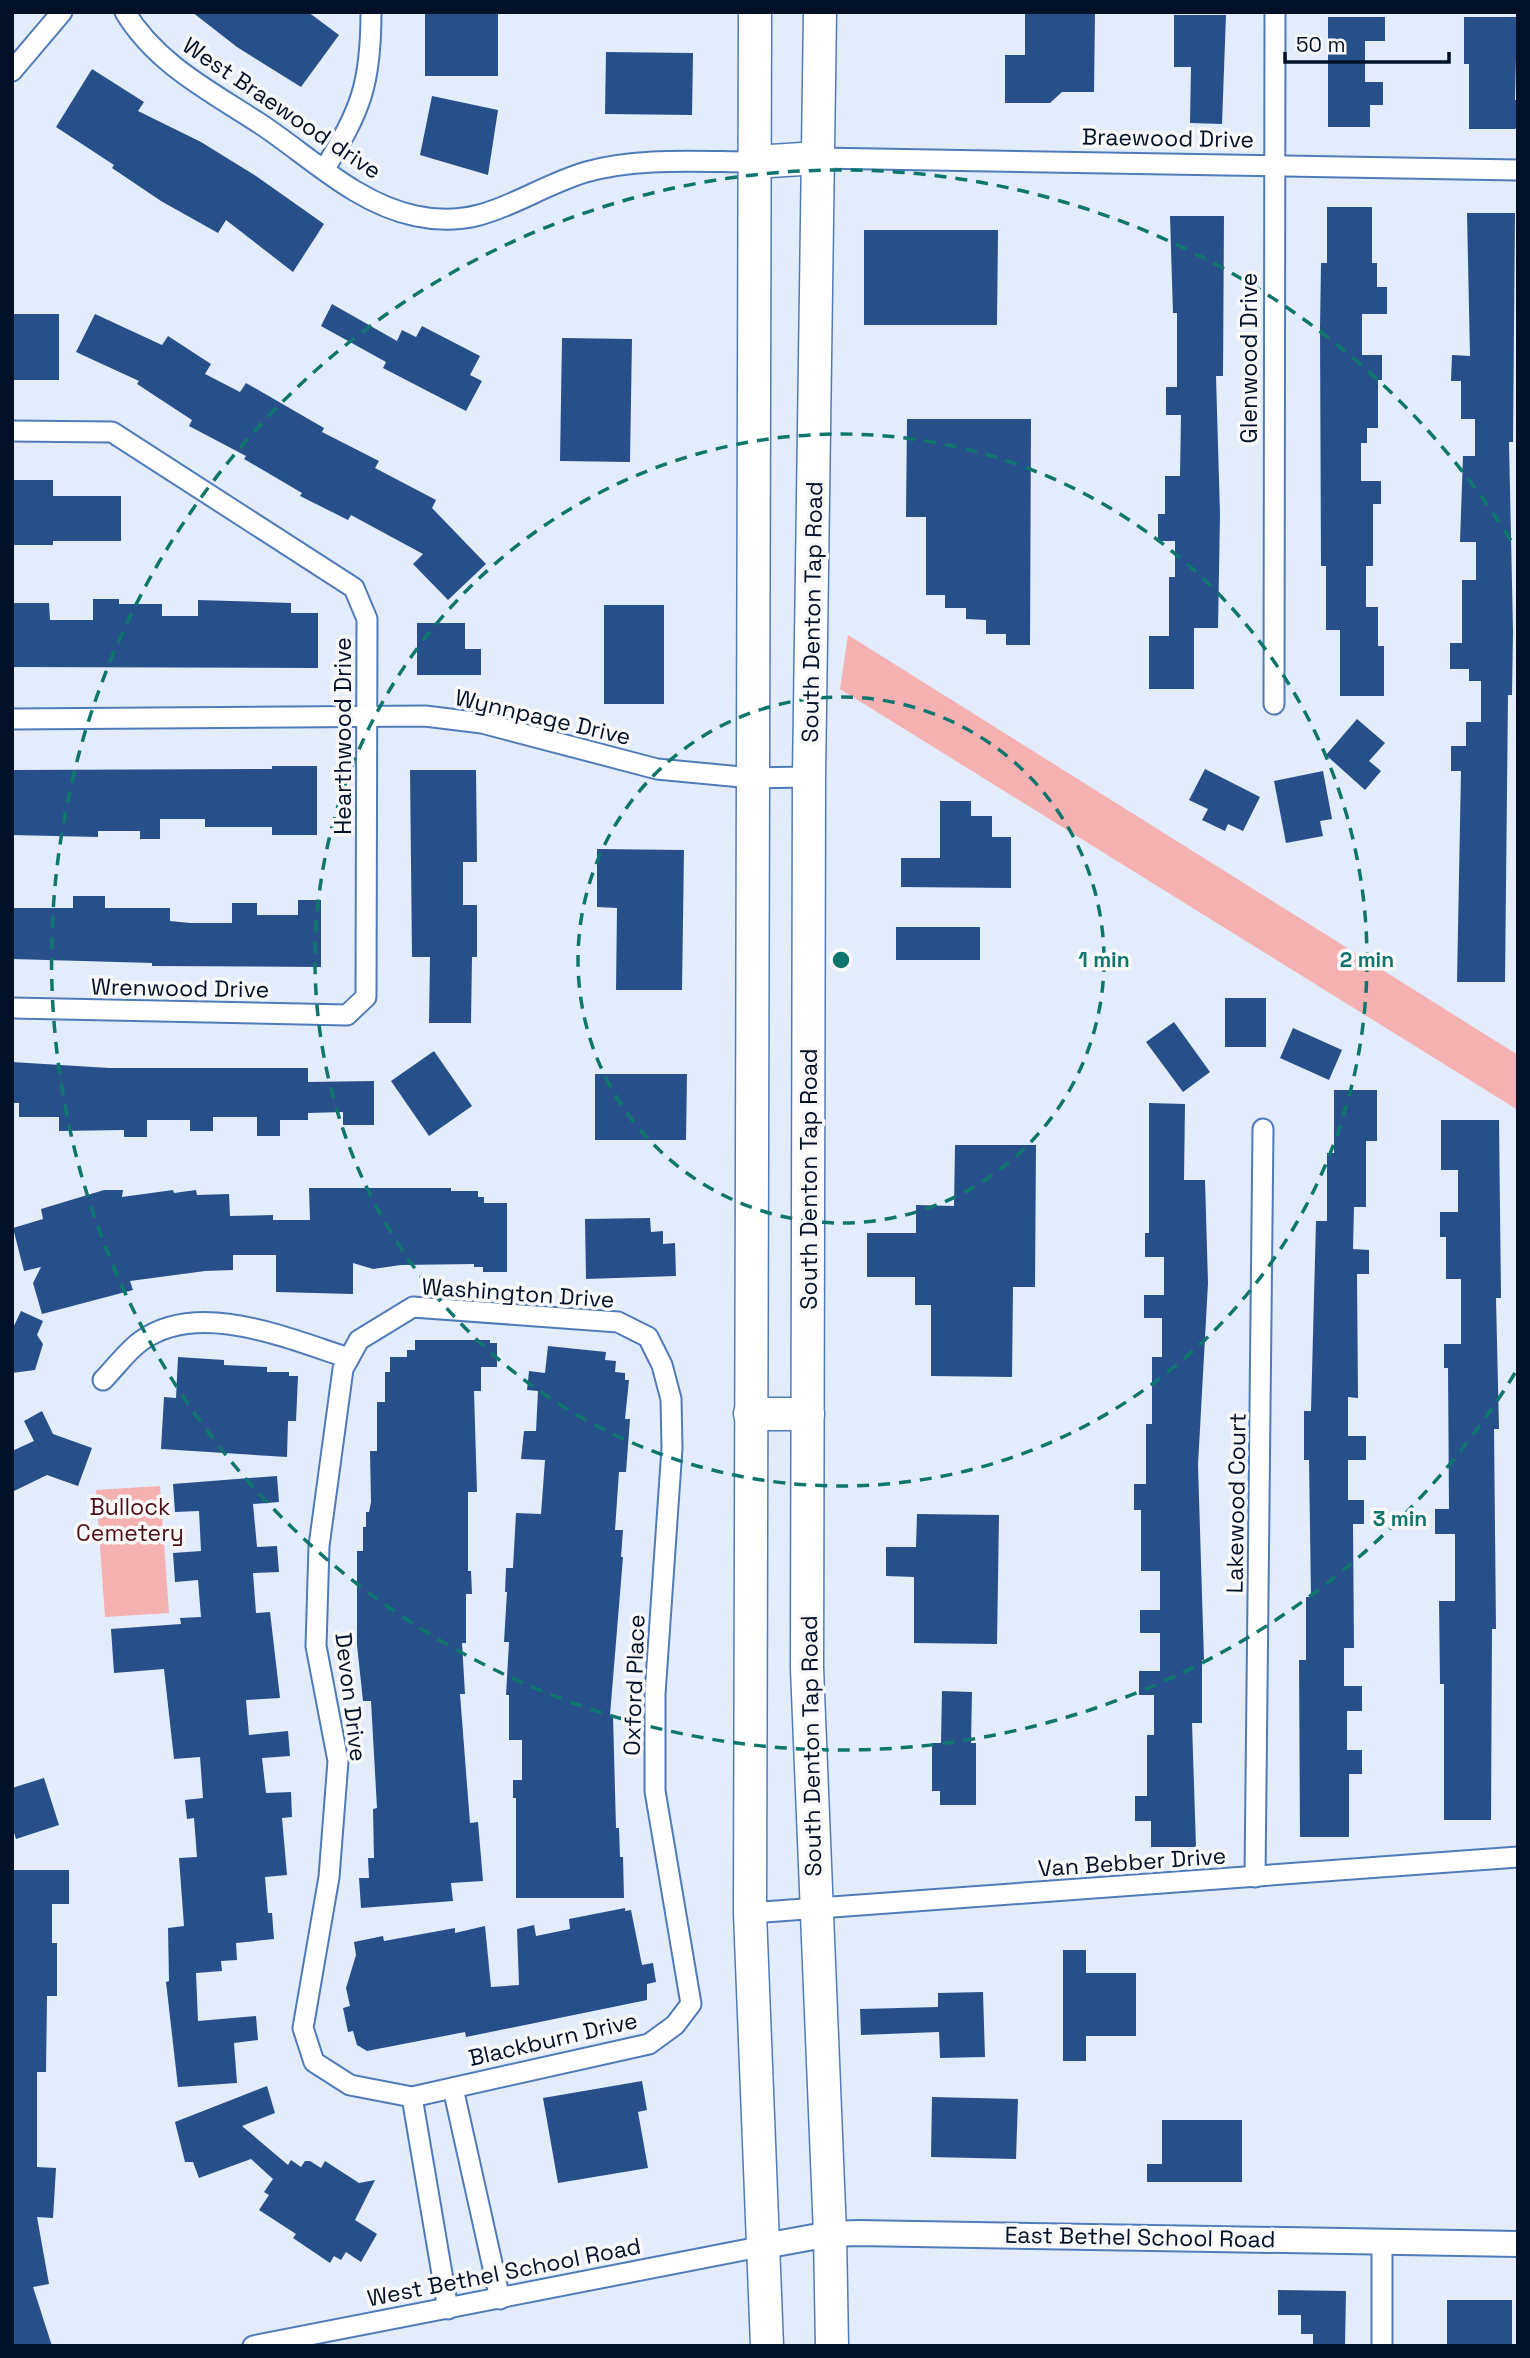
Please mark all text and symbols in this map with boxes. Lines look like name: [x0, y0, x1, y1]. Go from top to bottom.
scale bar: [1285, 21, 1450, 65]
street label: West Braewood drive: [177, 30, 387, 186]
text: 50 m: [1296, 31, 1346, 58]
street label: Braewood Drive: [1082, 121, 1254, 155]
street label: Glenwood Drive: [1234, 273, 1264, 443]
street label: South Denton Tap Road: [795, 481, 829, 743]
street label: Hearthwood Drive: [328, 637, 358, 835]
street label: Wynnpage Drive: [452, 682, 634, 752]
text: 1 min: [1078, 946, 1130, 973]
text: 2 min: [1340, 946, 1394, 973]
centre of rings: [829, 948, 853, 972]
street label: Wrenwood Drive: [91, 971, 269, 1005]
street label: South Denton Tap Road: [794, 1048, 824, 1310]
street label: Washington Drive: [421, 1271, 615, 1315]
street label: Lakewood Court: [1219, 1412, 1253, 1594]
park label: Bullock Cemetery: [76, 1492, 184, 1548]
text: 3 min: [1373, 1505, 1427, 1532]
street label: Oxford Place: [617, 1614, 651, 1756]
street label: South Denton Tap Road: [794, 1615, 828, 1877]
street label: Devon Drive: [328, 1631, 374, 1763]
street label: Van Bebber Drive: [1037, 1840, 1227, 1884]
street label: Blackburn Drive: [466, 2005, 640, 2073]
street label: East Bethel School Road: [1004, 2220, 1276, 2254]
street label: West Bethel School Road: [365, 2231, 643, 2313]

